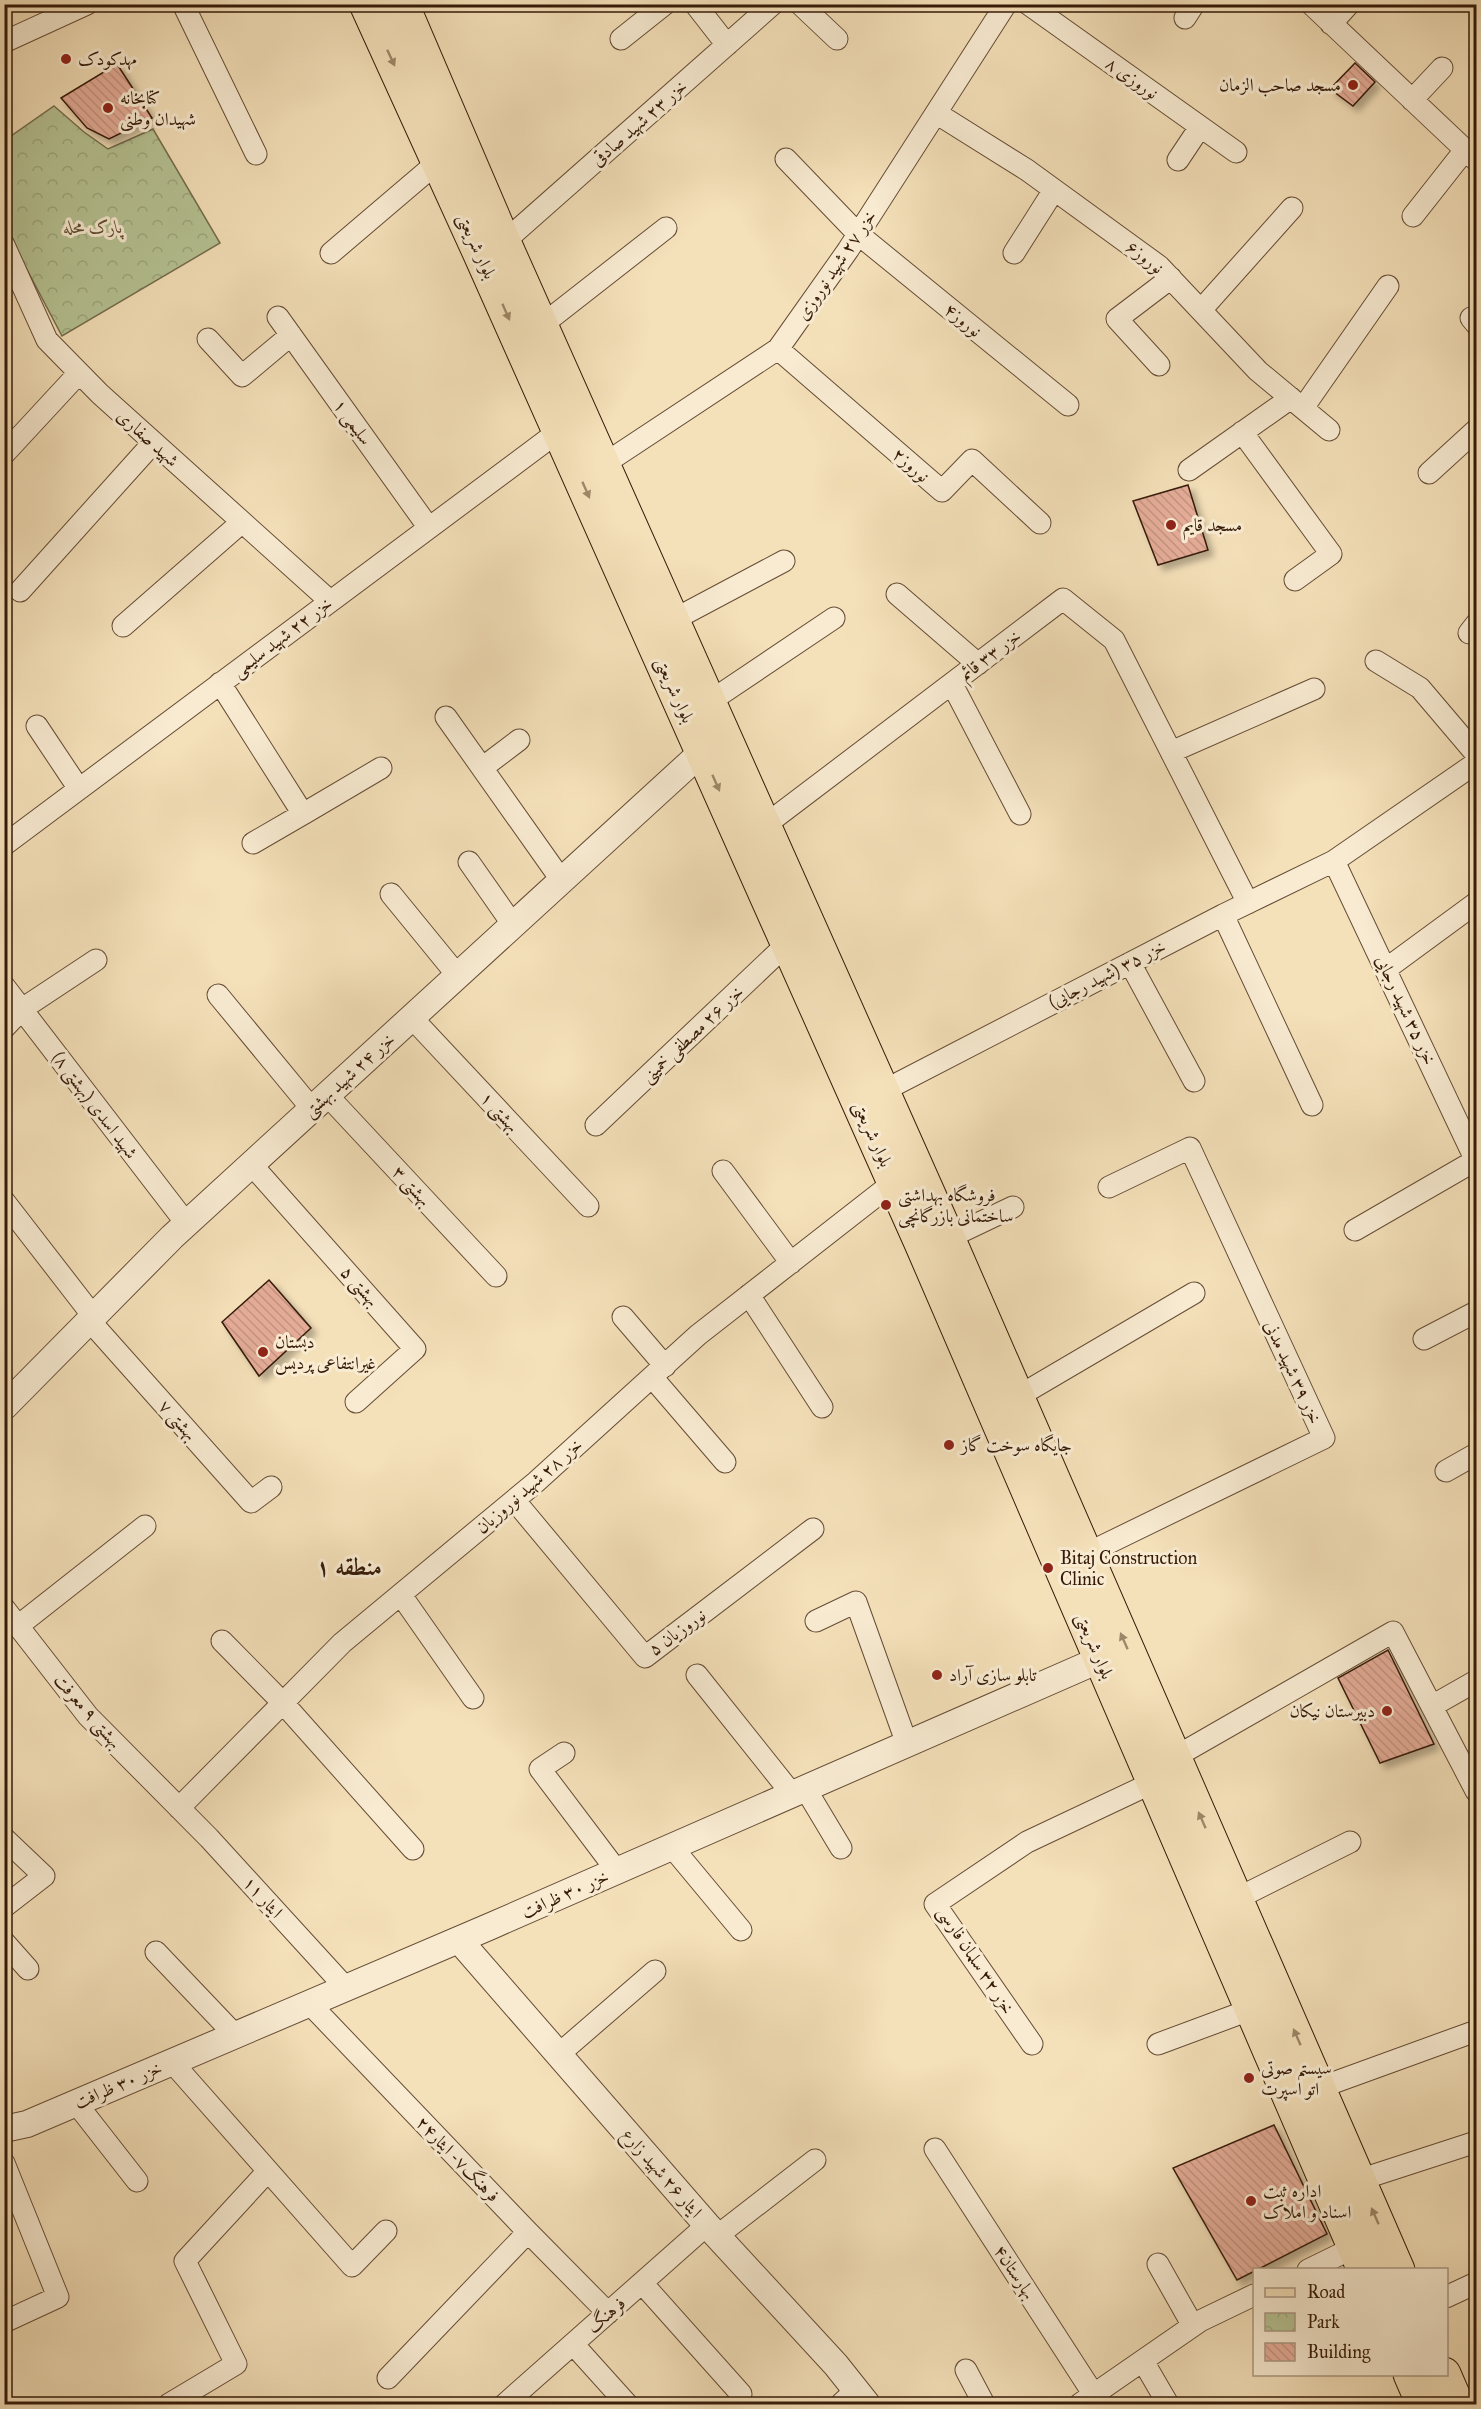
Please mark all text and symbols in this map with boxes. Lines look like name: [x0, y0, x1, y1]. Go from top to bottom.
place label: مهدکودک: [78, 48, 137, 71]
one-way arrow: [386, 49, 395, 66]
marker: مهدکودک: [59, 52, 73, 66]
street label: نوروزی ۸: [1101, 52, 1163, 104]
place label: مسجد صاحب الزمان: [1219, 74, 1341, 97]
street label: خزر ۲۳ شهید صادقی: [586, 75, 692, 172]
marker: مسجد صاحب الزمان: [1346, 78, 1360, 92]
place label: کتابخانه شهیدان وطنی: [120, 87, 196, 132]
marker: کتابخانه شهیدان وطنی: [101, 101, 115, 115]
street label: خزر ۲۷ شهید نوروزی: [791, 206, 882, 325]
street label: بلوار شریعتی: [451, 209, 501, 283]
park label: پارک محله: [63, 216, 124, 240]
street label: نوروز۶: [1122, 235, 1168, 279]
street label: نوروز۴: [940, 298, 986, 342]
one-way arrow: [501, 303, 511, 321]
street label: سلیمی ۱: [328, 395, 377, 450]
street label: شهید صفاری: [112, 405, 183, 472]
street label: نوروز۲: [888, 443, 934, 487]
one-way arrow: [581, 481, 590, 498]
place label: مسجد قایم: [1183, 514, 1242, 541]
marker: مسجد قایم: [1164, 518, 1178, 532]
street label: خزر ۲۲ شهید سلیمی: [227, 592, 337, 683]
street label: خزر ۳۳ قائم: [955, 625, 1028, 689]
street label: بلوار شریعتی: [649, 653, 699, 727]
one-way arrow: [712, 774, 721, 792]
street label: خزر ۳۵ (شهید رجایی): [1045, 935, 1170, 1014]
street label: خزر ۳۵ شهید رجایی: [1370, 952, 1441, 1069]
street label: خزر ۲۶ مصطفی خمینی: [636, 981, 749, 1089]
street label: خزر ۲۴ شهید بهشتی: [299, 1028, 401, 1123]
street label: شهید اسدی (بهشتی ۸): [46, 1047, 143, 1164]
street label: بهشتی ۱: [474, 1087, 524, 1138]
street label: بلوار شریعتی: [847, 1097, 897, 1171]
street label: بهشتی ۳: [386, 1161, 436, 1212]
place label: فروشگاه بهداشتی ساختمانی بازرگانچی: [898, 1183, 1013, 1228]
marker: فروشگاه بهداشتی ساختمانی بازرگانچی: [879, 1198, 893, 1212]
street label: بهشتی ۵: [335, 1261, 384, 1312]
street label: خزر ۳۹ شهید مدنی: [1259, 1317, 1327, 1428]
place label: دبستان غیرانتفاعی پردیس: [275, 1331, 376, 1375]
marker: دبستان غیرانتفاعی پردیس: [256, 1345, 270, 1359]
street label: بهشتی ۷: [153, 1395, 202, 1446]
place label: جایگاه سوخت گاز: [959, 1433, 1072, 1456]
street label: خزر ۲۸ شهید نوروزیان: [471, 1434, 588, 1539]
marker: جایگاه سوخت گاز: [942, 1438, 956, 1452]
place label: Bitaj Construction Clinic: [1060, 1547, 1198, 1590]
district label: منطقه ۱: [316, 1552, 382, 1582]
marker: Bitaj Construction Clinic: [1041, 1561, 1055, 1575]
street label: نوروزیان ۵: [644, 1604, 710, 1660]
street label: بلوار شریعتی: [1069, 1609, 1119, 1683]
one-way arrow: [1119, 1632, 1129, 1650]
place label: تابلو سازی آراد: [949, 1664, 1037, 1686]
marker: تابلو سازی آراد: [930, 1668, 944, 1682]
street label: بهشتی ۹ معرفت: [48, 1669, 127, 1754]
place label: دبیرستان نیکان: [1290, 1700, 1375, 1722]
marker: دبیرستان نیکان: [1380, 1704, 1394, 1718]
one-way arrow: [1197, 1811, 1206, 1829]
street label: خزر ۳۰ ظرافت: [518, 1865, 613, 1924]
street label: ایثار ۱۱: [238, 1872, 287, 1923]
street label: خزر ۳۲ سلمان فارسی: [931, 1902, 1019, 2019]
one-way arrow: [1292, 2029, 1301, 2046]
street label: خزر ۳۰ ظرافت: [71, 2057, 166, 2114]
place label: سیستم صوتی اتو اسپرت: [1261, 2057, 1332, 2101]
marker: سیستم صوتی اتو اسپرت: [1242, 2071, 1256, 2085]
street label: فرهنگ۷- ایثار۲۴: [411, 2111, 505, 2207]
street label: ایثار ۲۶ شهید زارع: [614, 2124, 707, 2225]
place label: اداره ثبت اسناد و املاک: [1263, 2180, 1352, 2223]
marker: اداره ثبت اسناد و املاک: [1244, 2194, 1258, 2208]
one-way arrow: [1369, 2207, 1379, 2225]
street label: بهارستان۴: [988, 2241, 1041, 2304]
legend: [1253, 2268, 1448, 2376]
text: Road: [1307, 2281, 1345, 2303]
street label: فرهنگ: [581, 2291, 631, 2339]
text: Park: [1307, 2311, 1340, 2333]
text: Building: [1307, 2341, 1371, 2364]

